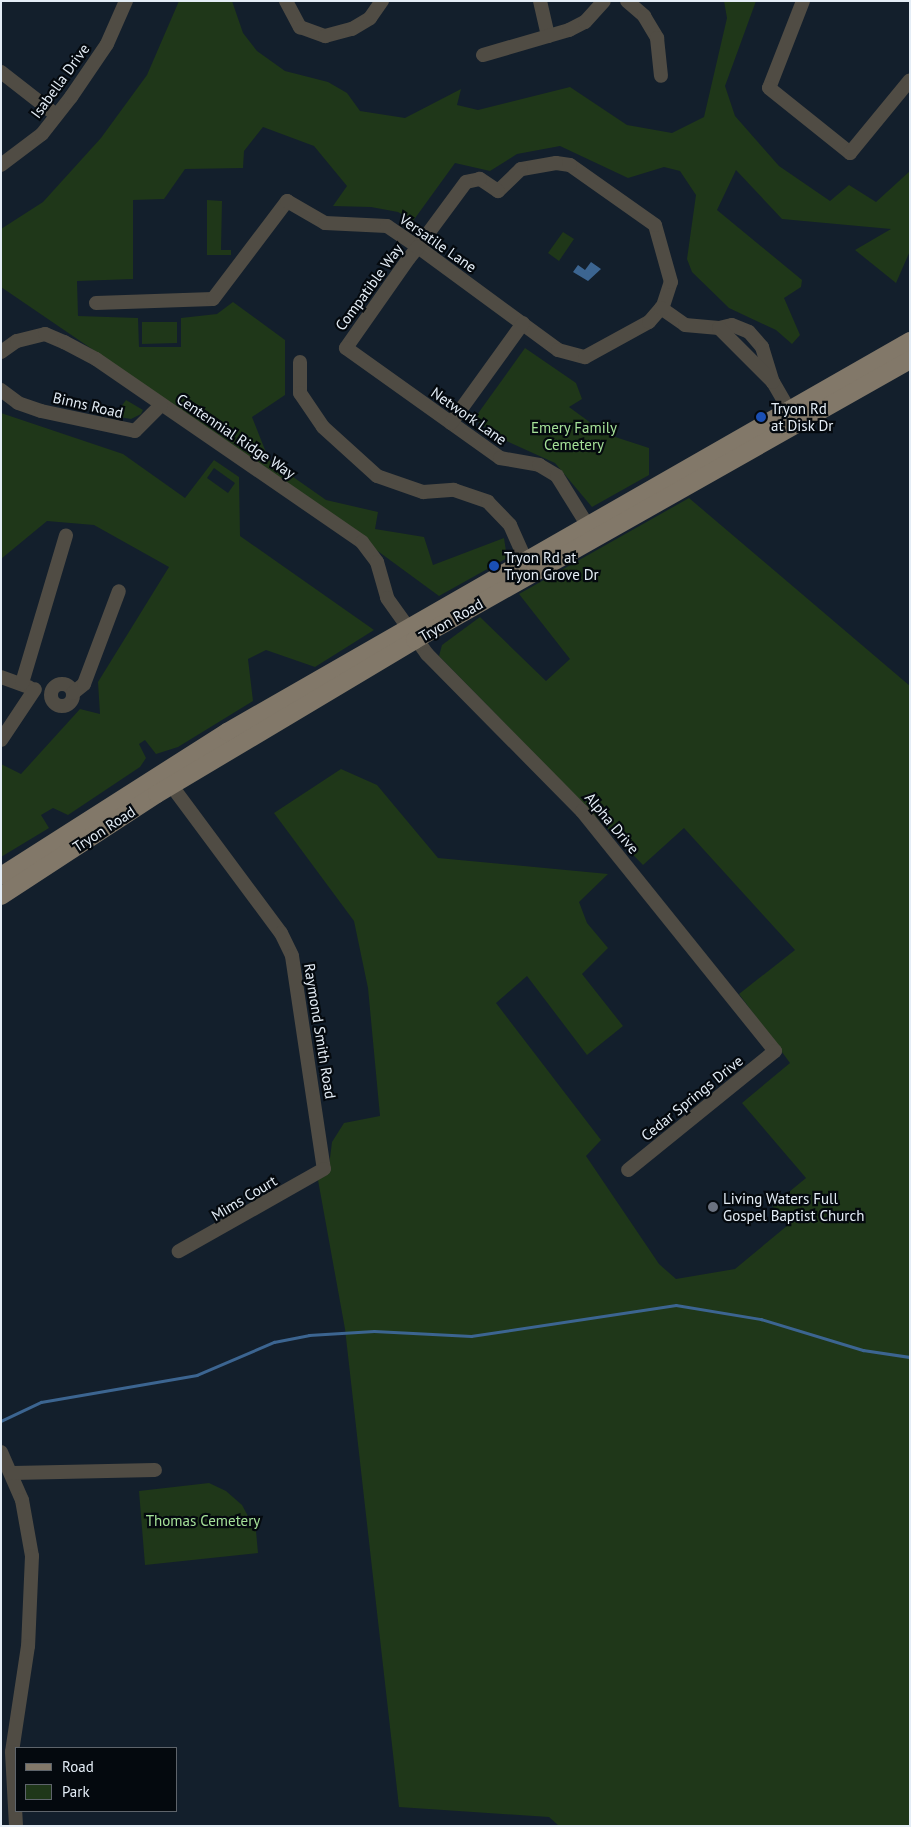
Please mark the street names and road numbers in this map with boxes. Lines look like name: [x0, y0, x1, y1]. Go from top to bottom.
street label: Isabella Drive: [27, 40, 93, 122]
street label: Versatile Lane: [396, 210, 480, 276]
street label: Compatible Way: [331, 240, 407, 334]
street label: Network Lane: [428, 383, 510, 449]
street label: Binns Road: [51, 388, 125, 422]
street label: Centennial Ridge Way: [173, 390, 299, 482]
street label: Tryon Road: [416, 595, 486, 645]
street label: Alpha Drive: [581, 789, 643, 857]
street label: Tryon Road: [69, 802, 139, 856]
street label: Raymond Smith Road: [300, 962, 340, 1100]
street label: Cedar Springs Drive: [638, 1051, 746, 1145]
street label: Mims Court: [208, 1171, 280, 1225]

